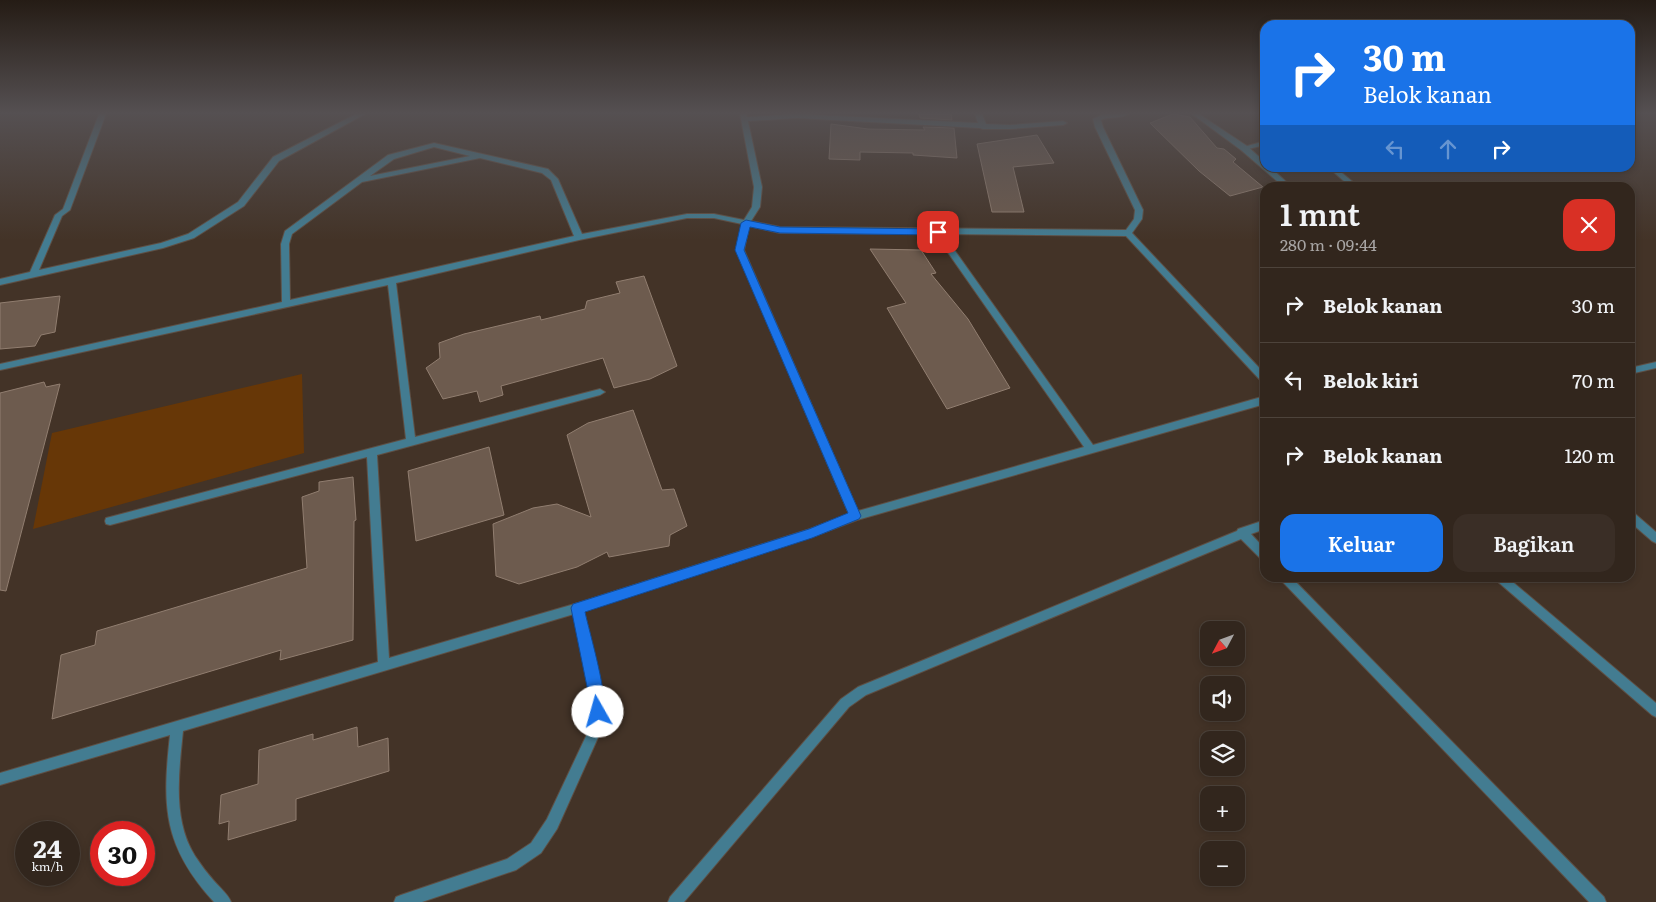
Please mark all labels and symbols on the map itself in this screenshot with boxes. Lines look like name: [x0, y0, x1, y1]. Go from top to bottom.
pin: [917, 211, 959, 253]
north arrow: [1200, 621, 1245, 666]
position arrow: [571, 685, 623, 737]
speed limit sign: 30: [90, 821, 155, 886]

